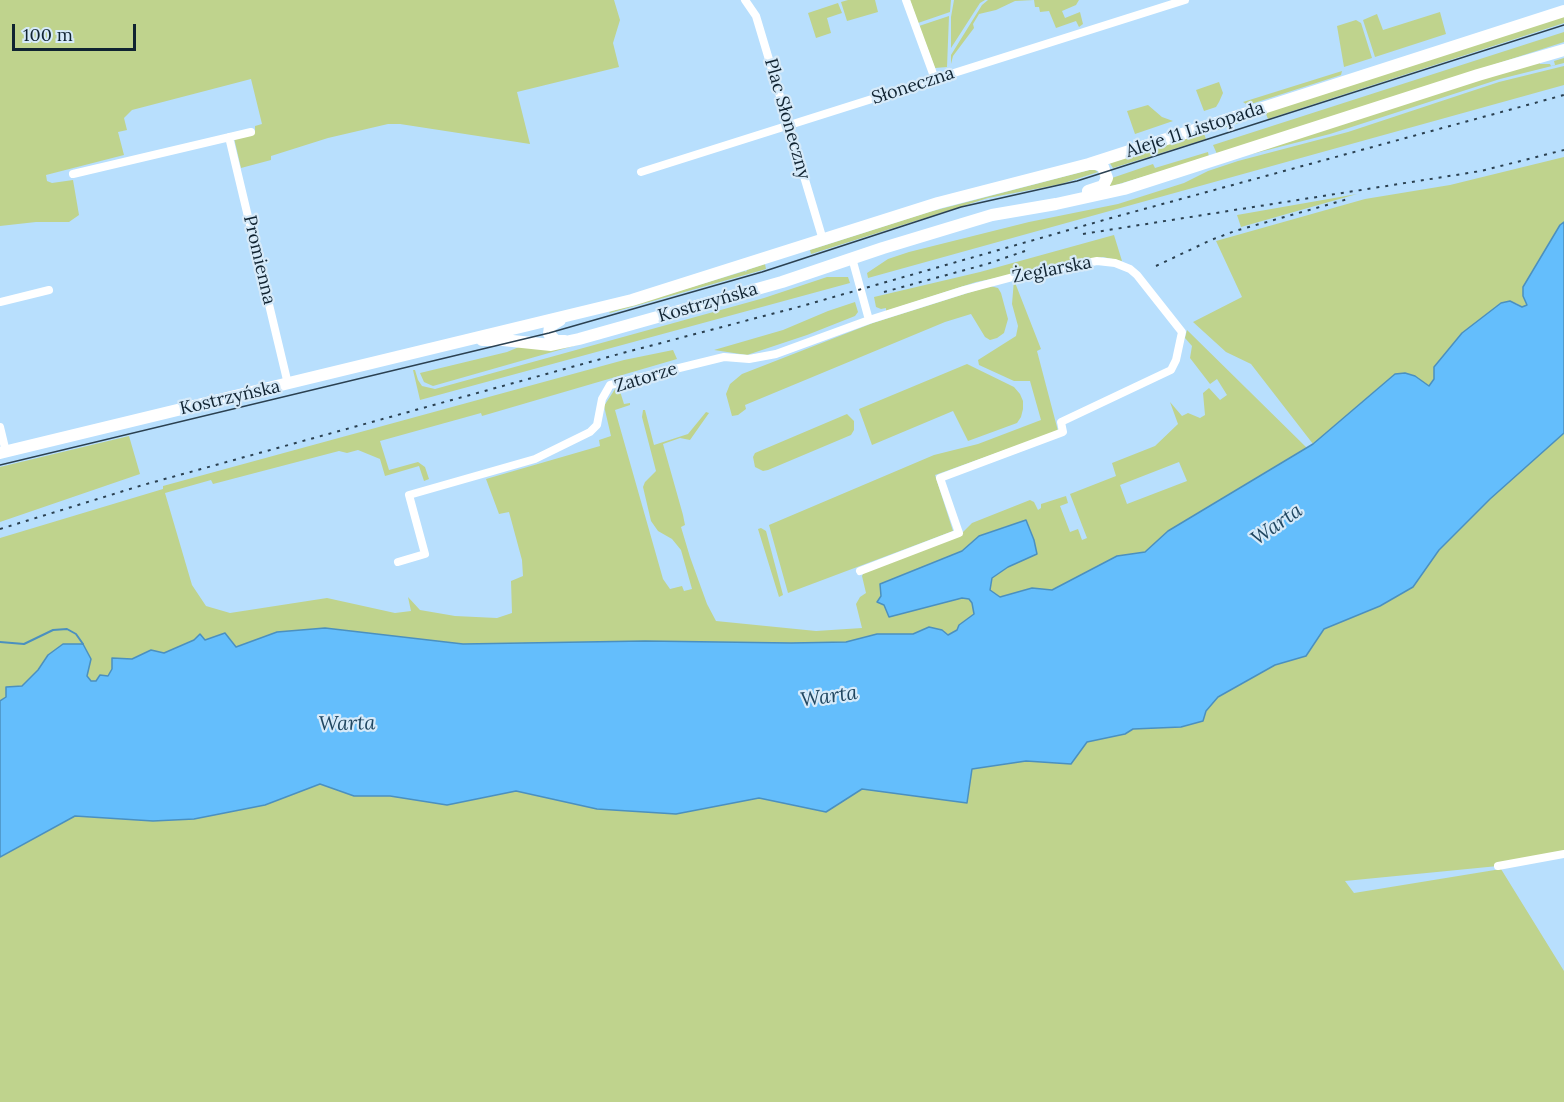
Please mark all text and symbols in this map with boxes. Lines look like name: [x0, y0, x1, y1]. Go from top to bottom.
scale bar: [15, 12, 140, 50]
text: 100 m: [23, 23, 73, 46]
street label: Plac Słoneczny: [759, 56, 815, 182]
street label: Słoneczna: [869, 63, 957, 109]
street label: Aleje 11 Listopada: [1123, 97, 1267, 163]
street label: Promienna: [238, 213, 280, 307]
street label: Żeglarska: [1010, 252, 1094, 288]
street label: Kostrzyńska: [656, 278, 760, 328]
street label: Zatorze: [612, 358, 680, 398]
street label: Kostrzyńska: [178, 376, 282, 420]
water label: Warta: [1247, 499, 1307, 551]
water label: Warta: [799, 681, 859, 713]
water label: Warta: [318, 712, 376, 736]

